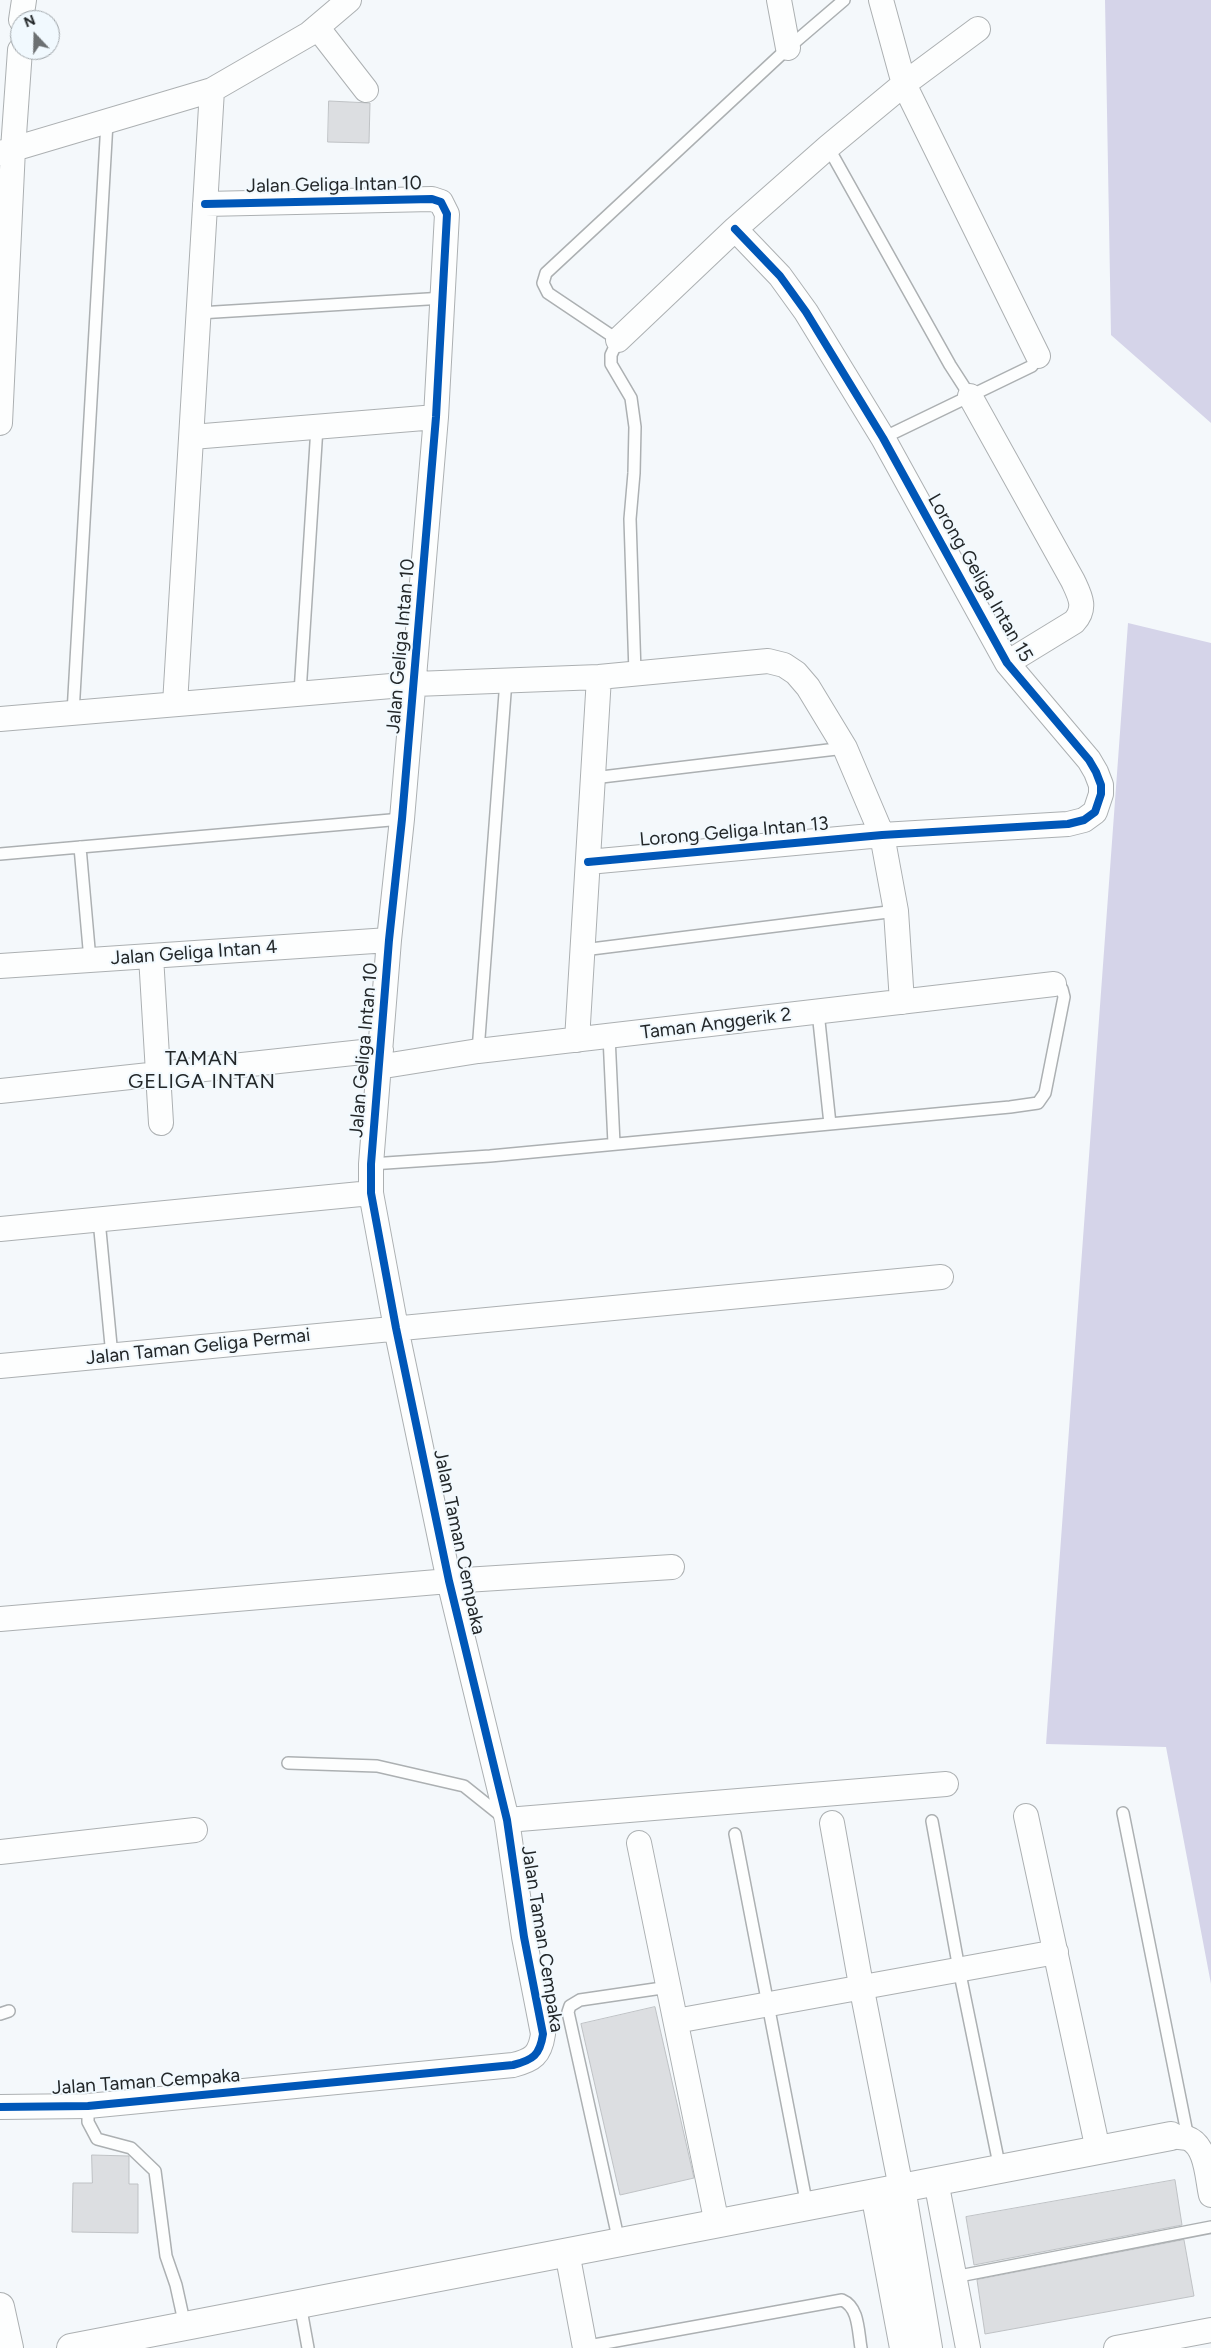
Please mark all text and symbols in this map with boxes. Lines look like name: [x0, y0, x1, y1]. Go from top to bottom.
north arrow: [10, 10, 60, 60]
text: N: [22, 12, 38, 31]
street label: Jalan Geliga Intan 10: [246, 172, 422, 198]
street label: Lorong Geliga Intan 15: [923, 490, 1037, 666]
street label: Jalan Geliga Intan 10: [382, 558, 420, 734]
street label: Lorong Geliga Intan 13: [638, 812, 830, 852]
street label: Jalan Geliga Intan 4: [110, 936, 278, 970]
street label: Jalan Geliga Intan 10: [345, 962, 383, 1138]
street label: Taman Anggerik 2: [639, 1003, 793, 1045]
district label: TAMAN GELIGA INTAN: [127, 1047, 277, 1094]
street label: Jalan Taman Geliga Permai: [85, 1324, 311, 1370]
street label: Jalan Taman Cempaka: [428, 1447, 490, 1637]
street label: Jalan Taman Cempaka: [516, 1844, 568, 2034]
street label: Jalan Taman Cempaka: [51, 2064, 241, 2100]

